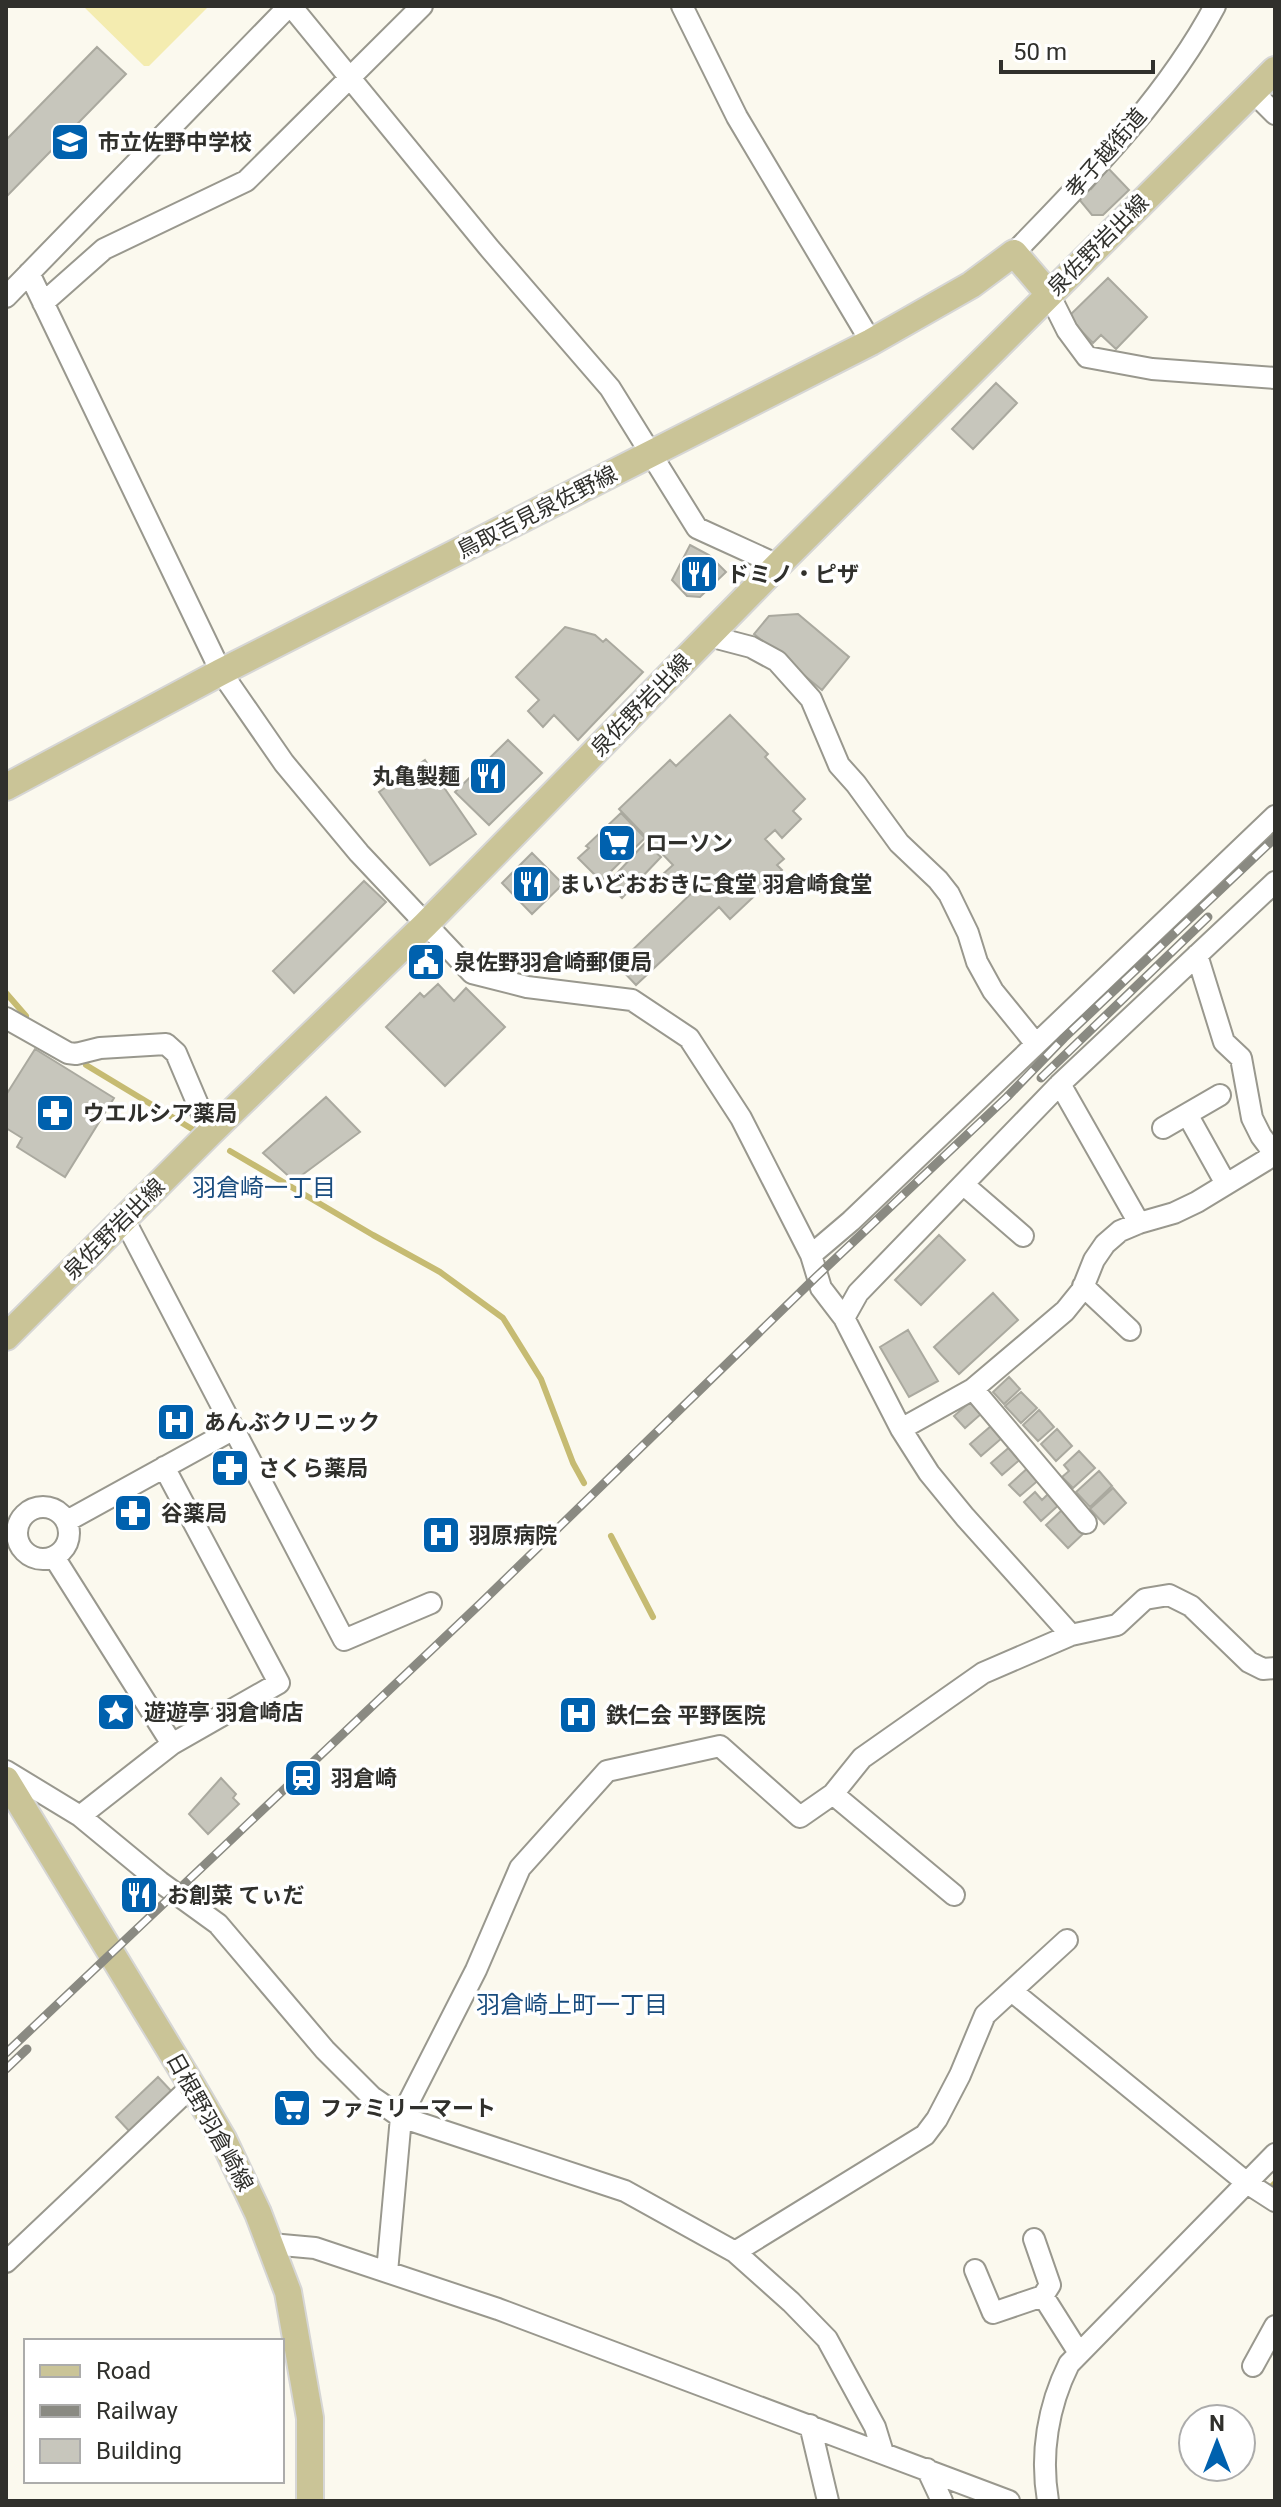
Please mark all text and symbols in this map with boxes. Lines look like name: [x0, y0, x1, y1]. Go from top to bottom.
scale bar: [1001, 24, 1153, 74]
text: 50 m: [1013, 38, 1067, 66]
street label: 孝子越街道: [1060, 103, 1152, 203]
school or university icon: 市立佐野中学校: [49, 121, 91, 163]
place label: 市立佐野中学校: [98, 130, 252, 155]
street label: 泉佐野岩出線: [1042, 189, 1154, 301]
street label: 鳥取吉見泉佐野線: [453, 461, 621, 563]
restaurant icon: ドミノ・ピザ: [678, 553, 720, 595]
place label: ドミノ・ピザ: [727, 562, 859, 587]
street label: 泉佐野岩出線: [586, 649, 696, 761]
restaurant icon: 丸亀製麺: [467, 755, 509, 797]
place label: 丸亀製麺: [372, 764, 460, 789]
supermarket icon: ローソン: [596, 822, 638, 864]
place label: ローソン: [645, 831, 733, 856]
restaurant icon: まいどおおきに食堂 羽倉崎食堂: [510, 863, 552, 905]
place label: まいどおおきに食堂 羽倉崎食堂: [559, 872, 872, 897]
public building icon: 泉佐野羽倉崎郵便局: [405, 941, 447, 983]
place label: 泉佐野羽倉崎郵便局: [454, 950, 652, 975]
pharmacy icon: ウエルシア薬局: [34, 1092, 76, 1134]
place label: ウエルシア薬局: [83, 1101, 237, 1126]
street label: 泉佐野岩出線: [58, 1173, 170, 1285]
district label: 羽倉崎一丁目: [192, 1174, 336, 1202]
hospital icon: あんぶクリニック: [155, 1401, 197, 1443]
place label: あんぶクリニック: [204, 1410, 380, 1435]
pharmacy icon: さくら薬局: [209, 1447, 251, 1489]
place label: さくら薬局: [258, 1456, 368, 1481]
pharmacy icon: 谷薬局: [112, 1492, 154, 1534]
place label: 谷薬局: [161, 1501, 227, 1526]
hospital icon: 羽原病院: [420, 1514, 462, 1556]
place label: 羽原病院: [469, 1523, 557, 1548]
place icon: 遊遊亭 羽倉崎店: [95, 1691, 137, 1733]
hospital icon: 鉄仁会 平野医院: [557, 1694, 599, 1736]
place label: 遊遊亭 羽倉崎店: [144, 1700, 303, 1725]
place label: 鉄仁会 平野医院: [606, 1703, 765, 1728]
station icon: 羽倉崎: [282, 1757, 324, 1799]
place label: 羽倉崎: [331, 1766, 397, 1791]
restaurant icon: お創菜 てぃだ: [118, 1874, 160, 1916]
place label: お創菜 てぃだ: [167, 1883, 304, 1908]
district label: 羽倉崎上町一丁目: [476, 1991, 668, 2019]
street label: 日根野羽倉崎線: [162, 2049, 258, 2195]
supermarket icon: ファミリーマート: [271, 2087, 313, 2129]
place label: ファミリーマート: [320, 2096, 496, 2121]
legend: [24, 2339, 284, 2483]
text: Road: [96, 2357, 151, 2385]
text: Railway: [96, 2397, 178, 2425]
north arrow: [1177, 2403, 1257, 2483]
text: N: [1209, 2411, 1225, 2436]
text: Building: [96, 2437, 182, 2465]

